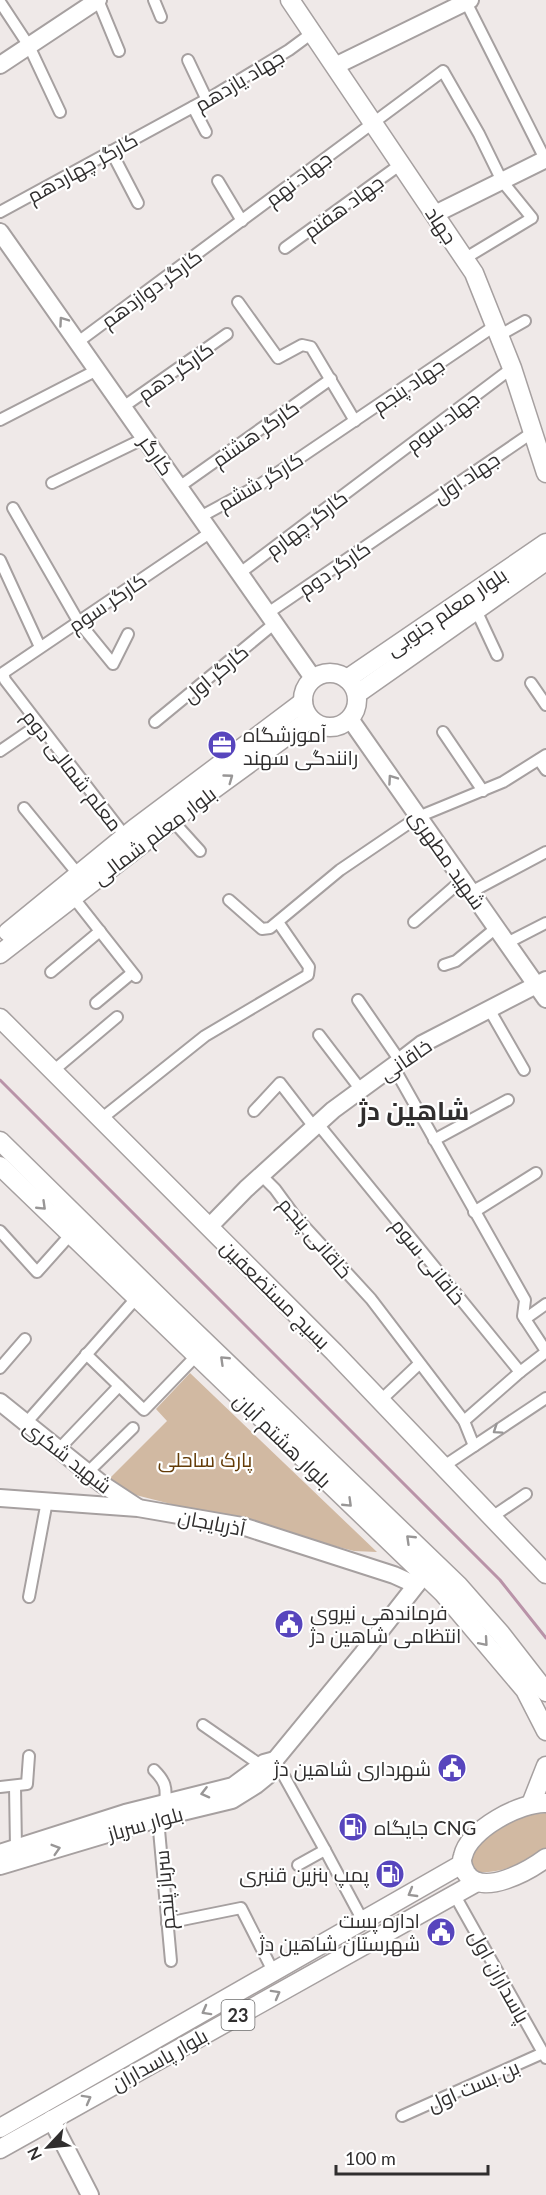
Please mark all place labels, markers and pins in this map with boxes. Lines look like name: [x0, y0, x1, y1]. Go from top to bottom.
place label: آموزشگاه رانندگی سهند: [243, 722, 358, 771]
office icon: آموزشگاه رانندگی سهند: [206, 729, 238, 761]
place label: فرماندهی نیروی انتظامی شاهین دژ: [309, 1600, 461, 1649]
public building icon: فرماندهی نیروی انتظامی شاهین دژ: [273, 1608, 305, 1640]
public building icon: شهرداری شاهین دژ: [436, 1752, 468, 1784]
place label: شهرداری شاهین دژ: [273, 1756, 431, 1782]
fuel station icon: جایگاه CNG: [337, 1811, 369, 1843]
place label: جایگاه CNG: [374, 1815, 476, 1839]
fuel station icon: پمپ بنزین قنبری: [374, 1858, 406, 1890]
place label: پمپ بنزین قنبری: [239, 1862, 370, 1888]
place label: اداره پست شهرستان شاهین دژ: [258, 1908, 420, 1957]
public building icon: اداره پست شهرستان شاهین دژ: [425, 1916, 457, 1948]

